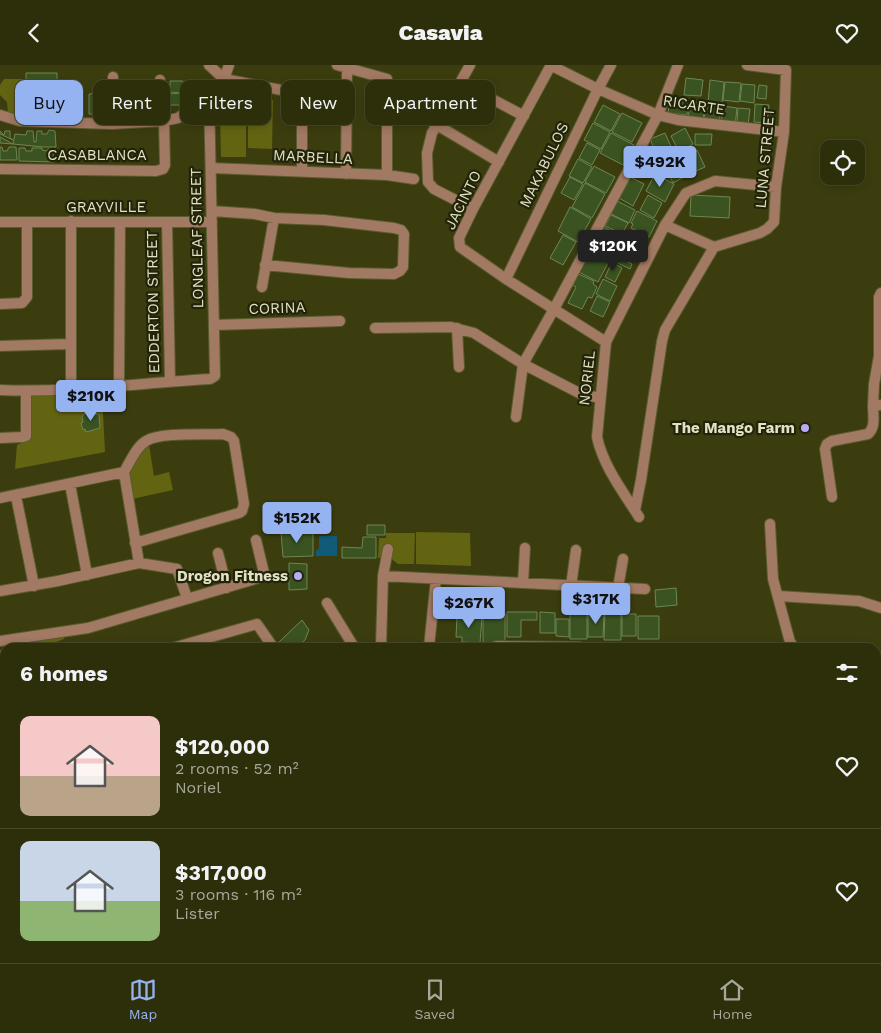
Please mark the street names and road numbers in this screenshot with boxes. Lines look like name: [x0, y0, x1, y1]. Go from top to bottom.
street label: RICARTE: [662, 91, 726, 119]
street label: LUNA STREET: [752, 107, 778, 209]
street label: MAKABULOS: [516, 120, 572, 210]
street label: CASABLANCA: [47, 146, 147, 164]
street label: MARBELLA: [273, 146, 353, 168]
street label: LONGLEAF STREET: [187, 168, 207, 308]
street label: JACINTO: [441, 168, 485, 232]
street label: GRAYVILLE: [66, 198, 146, 216]
street label: EDDERTON STREET: [143, 230, 163, 374]
street label: CORINA: [248, 298, 306, 318]
street label: NORIEL: [575, 350, 599, 406]

